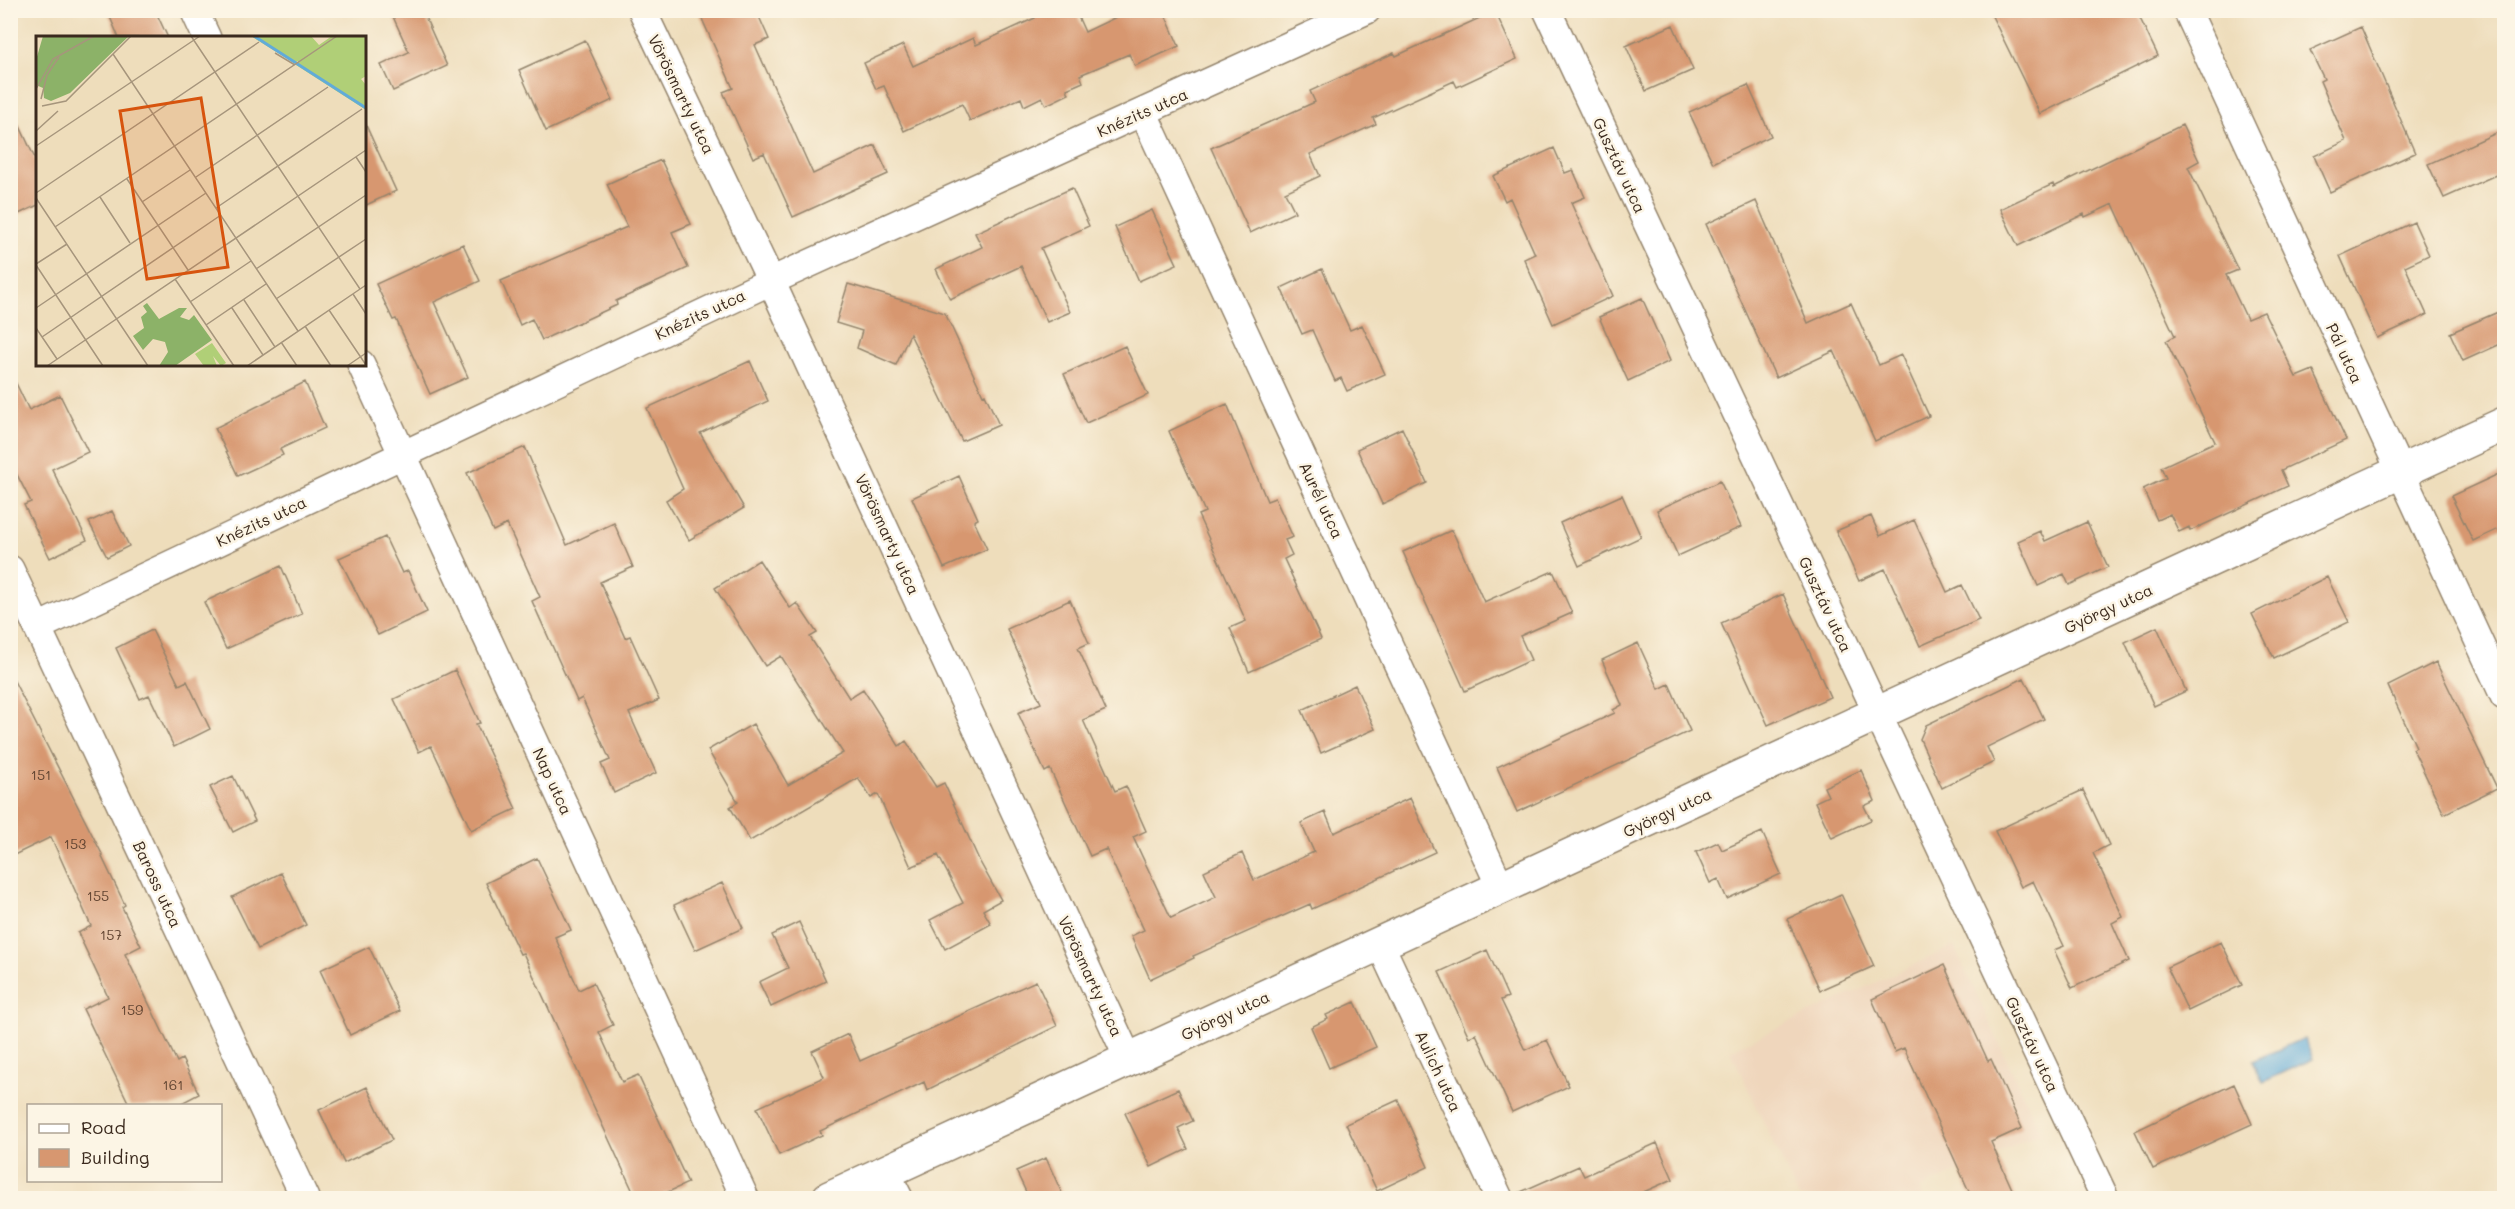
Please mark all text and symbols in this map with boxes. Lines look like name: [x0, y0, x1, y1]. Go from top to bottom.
street label: Vörösmarty utca: [644, 31, 720, 157]
inset map: [36, 36, 366, 366]
street label: Knézits utca: [1093, 83, 1191, 141]
street label: Gusztáv utca: [1589, 114, 1651, 216]
street label: Knézits utca: [651, 284, 749, 344]
street label: Pál utca: [2322, 320, 2368, 386]
street label: Aurél utca: [1295, 458, 1349, 542]
street label: Vörösmarty utca: [851, 470, 925, 598]
street label: Knézits utca: [212, 491, 310, 551]
street label: Gusztáv utca: [1795, 553, 1857, 655]
street label: György utca: [2060, 578, 2156, 638]
street label: Nap utca: [528, 744, 578, 818]
house number: 151: [31, 765, 51, 784]
street label: György utca: [1619, 782, 1715, 842]
house number: 153: [64, 834, 86, 853]
street label: Baross utca: [129, 837, 187, 931]
house number: 155: [87, 886, 109, 905]
street label: Vörösmarty utca: [1054, 912, 1128, 1040]
house number: 157: [100, 925, 122, 944]
street label: György utca: [1177, 985, 1273, 1045]
street label: Gusztáv utca: [2002, 993, 2064, 1095]
house number: 159: [121, 1000, 143, 1019]
street label: Aulich utca: [1411, 1027, 1467, 1115]
house number: 161: [163, 1075, 183, 1094]
legend: [27, 1104, 222, 1182]
text: Road: [81, 1115, 126, 1139]
text: Building: [81, 1145, 149, 1169]

